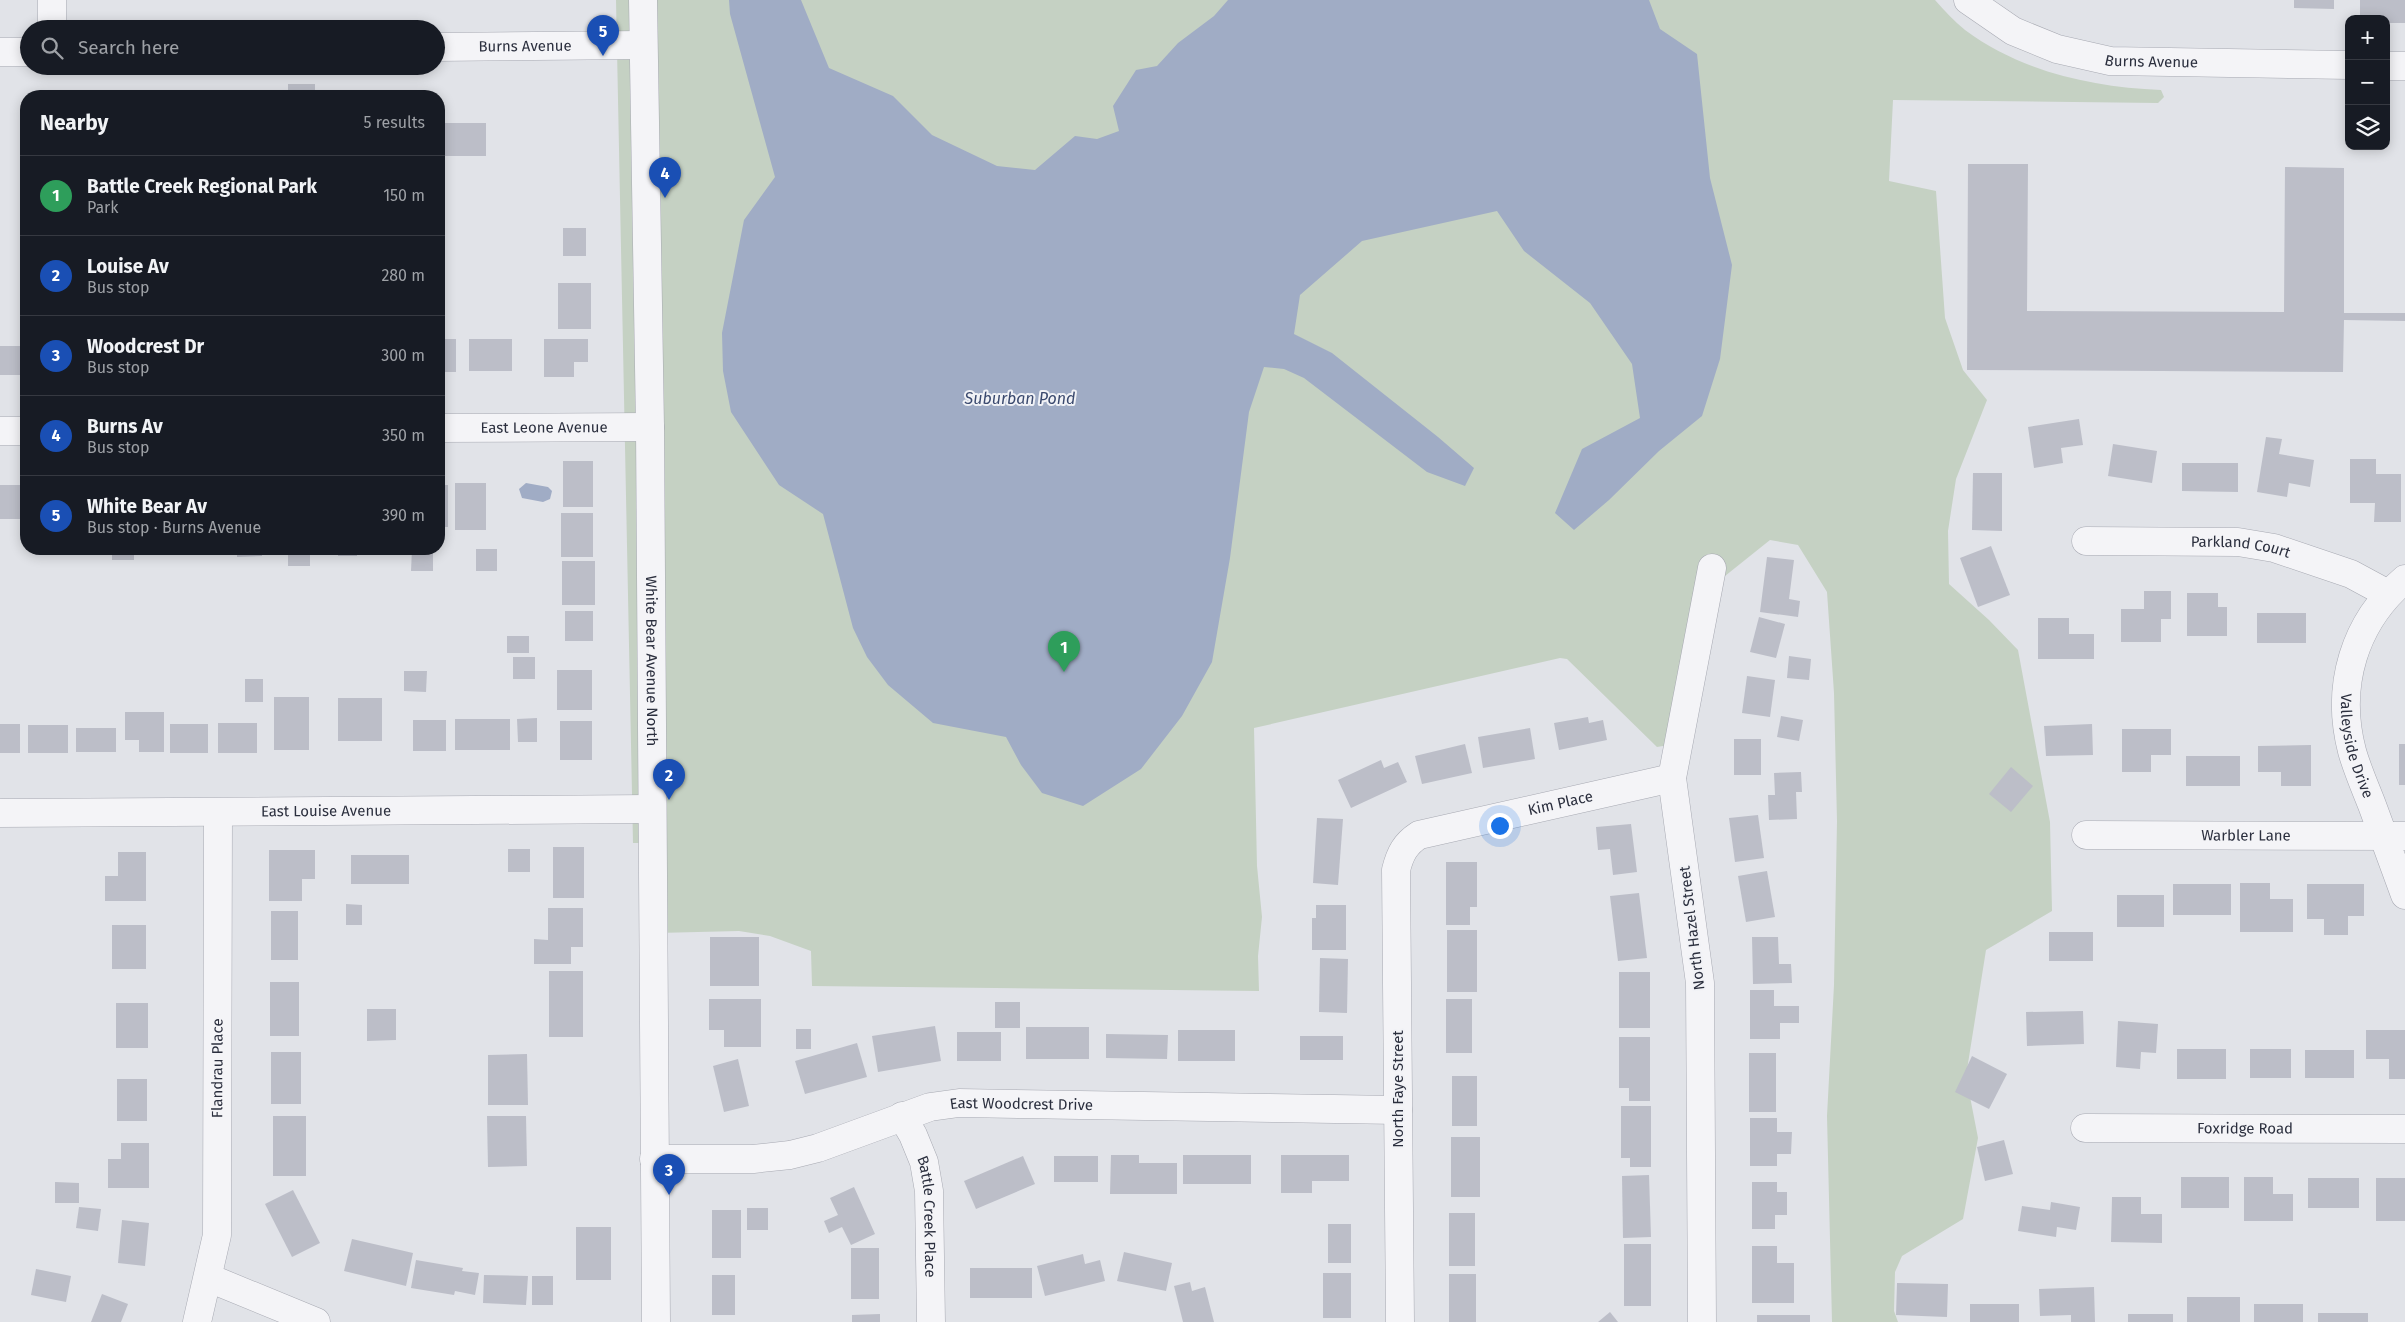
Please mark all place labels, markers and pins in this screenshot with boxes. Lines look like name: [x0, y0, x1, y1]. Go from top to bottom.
pin: 5: [587, 15, 619, 56]
pin: 4: [649, 157, 681, 198]
pin: 1: [1048, 631, 1080, 672]
pin: 2: [653, 759, 685, 800]
pin: 3: [653, 1154, 685, 1195]

